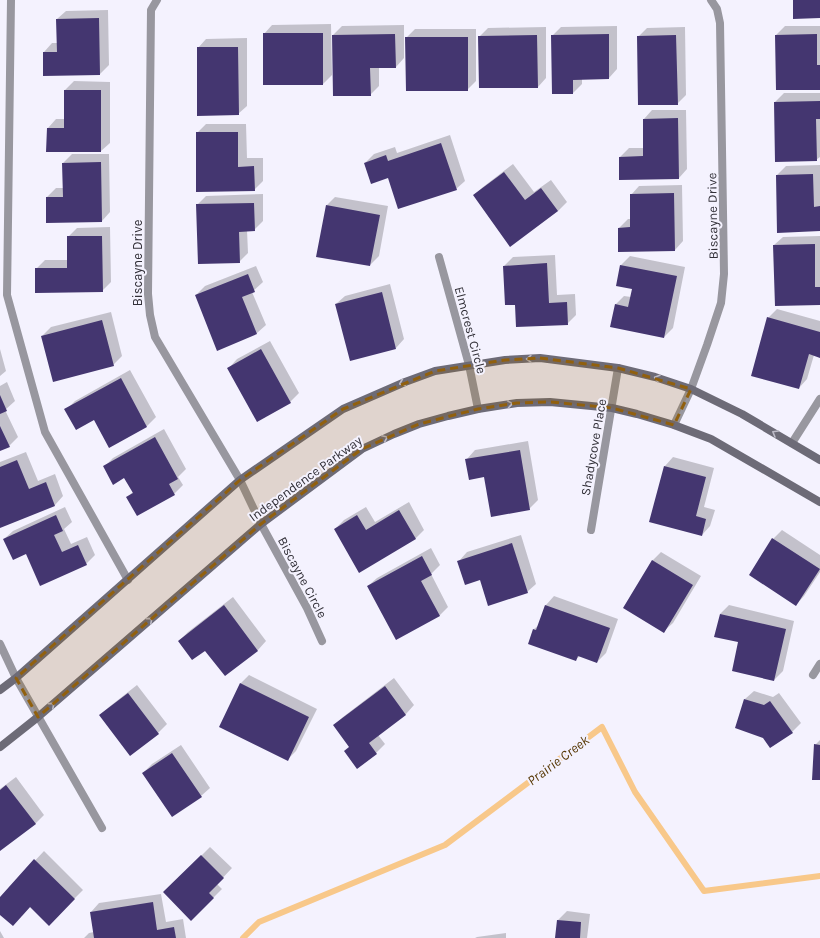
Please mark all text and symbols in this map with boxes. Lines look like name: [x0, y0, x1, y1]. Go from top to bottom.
street label: Biscayne Drive: [704, 172, 721, 259]
street label: Biscayne Drive: [130, 219, 145, 306]
street label: Elmcrest Circle: [452, 285, 489, 376]
one-way arrow: [526, 355, 532, 363]
one-way arrow: [654, 374, 661, 383]
one-way arrow: [399, 378, 407, 386]
street label: Shadycove Place: [578, 397, 609, 497]
one-way arrow: [507, 400, 513, 409]
one-way arrow: [772, 430, 779, 437]
street label: Independence Parkway: [246, 432, 365, 524]
one-way arrow: [381, 435, 389, 443]
street label: Biscayne Circle: [275, 534, 330, 621]
one-way arrow: [146, 617, 153, 624]
one-way arrow: [47, 702, 55, 709]
water label: Prairie Creek: [524, 731, 593, 789]

